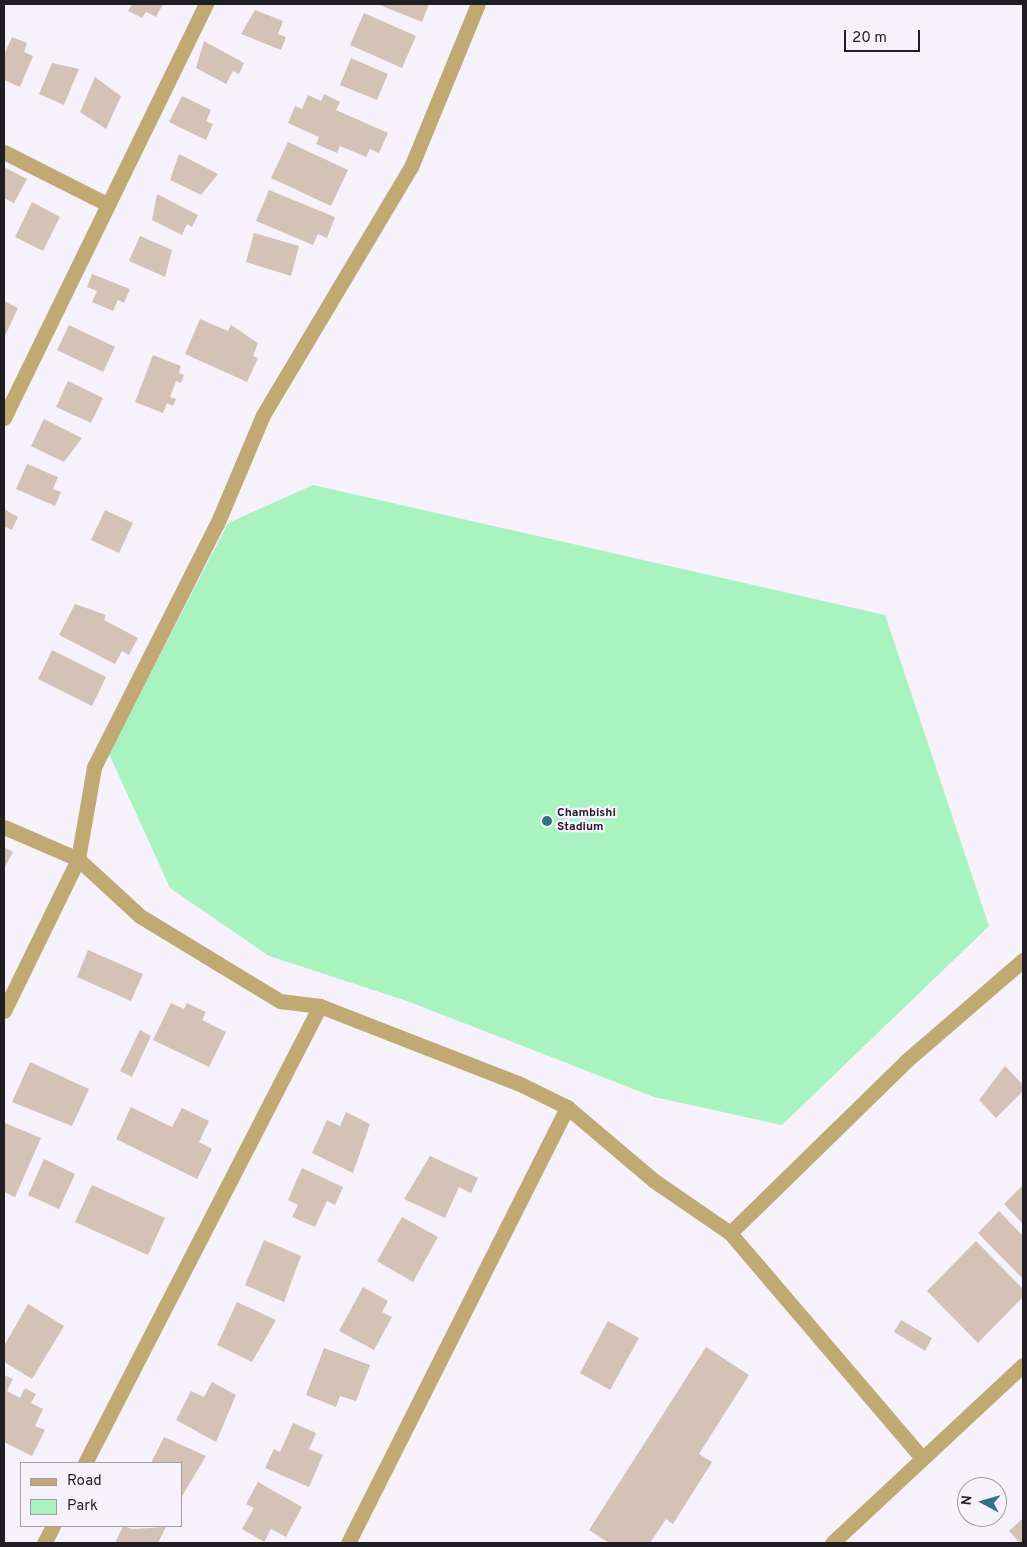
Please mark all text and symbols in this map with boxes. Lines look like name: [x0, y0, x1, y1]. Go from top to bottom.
scale bar: [847, 20, 923, 52]
text: 20 m: [852, 29, 887, 48]
place label: Chambishi Stadium: [557, 807, 616, 835]
marker: Chambishi Stadium: [541, 815, 553, 827]
legend: [20, 1462, 182, 1527]
text: Road: [67, 1472, 102, 1491]
north arrow: [957, 1477, 1007, 1527]
text: N: [959, 1495, 977, 1506]
text: Park: [67, 1497, 98, 1516]

